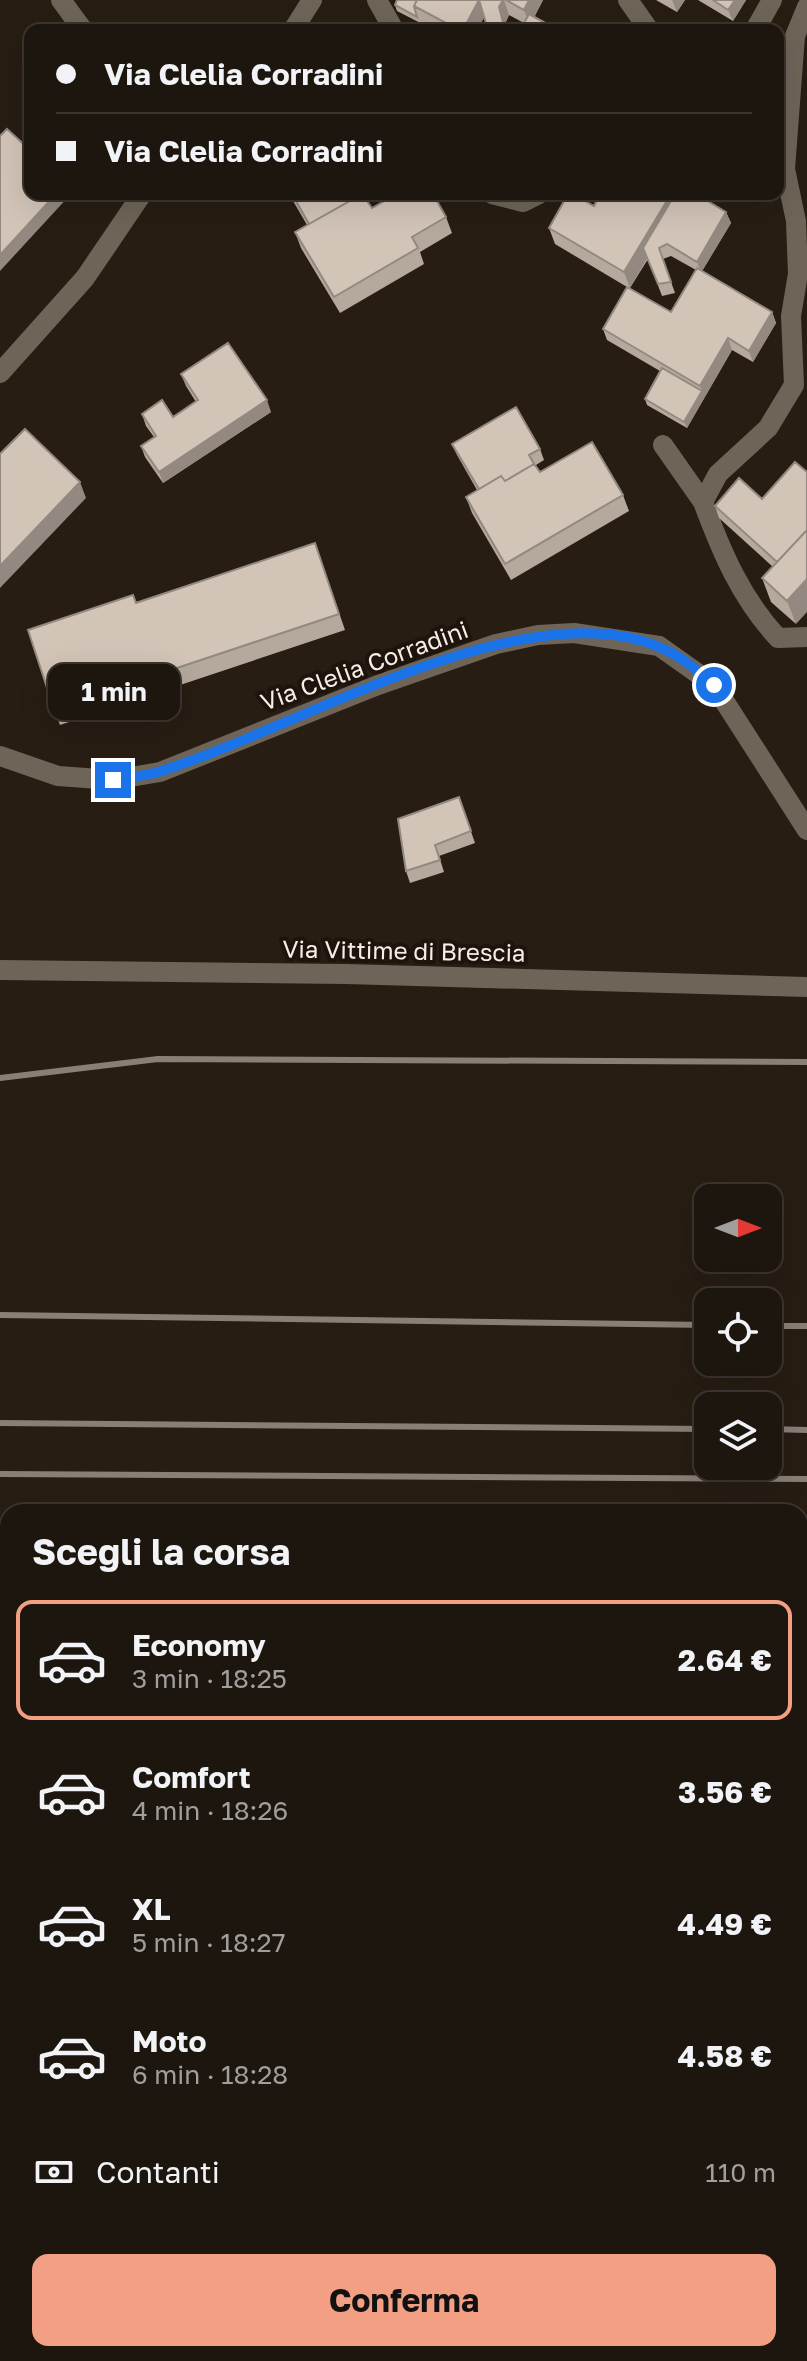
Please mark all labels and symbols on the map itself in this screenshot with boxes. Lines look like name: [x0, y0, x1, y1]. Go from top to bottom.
street label: Via Clelia Corradini: [256, 614, 472, 716]
callout: 1 min: [47, 664, 179, 720]
route start: [696, 667, 732, 703]
route end: [95, 762, 131, 798]
street label: Via Vittime di Brescia: [282, 933, 526, 967]
north arrow: [694, 1184, 782, 1272]

